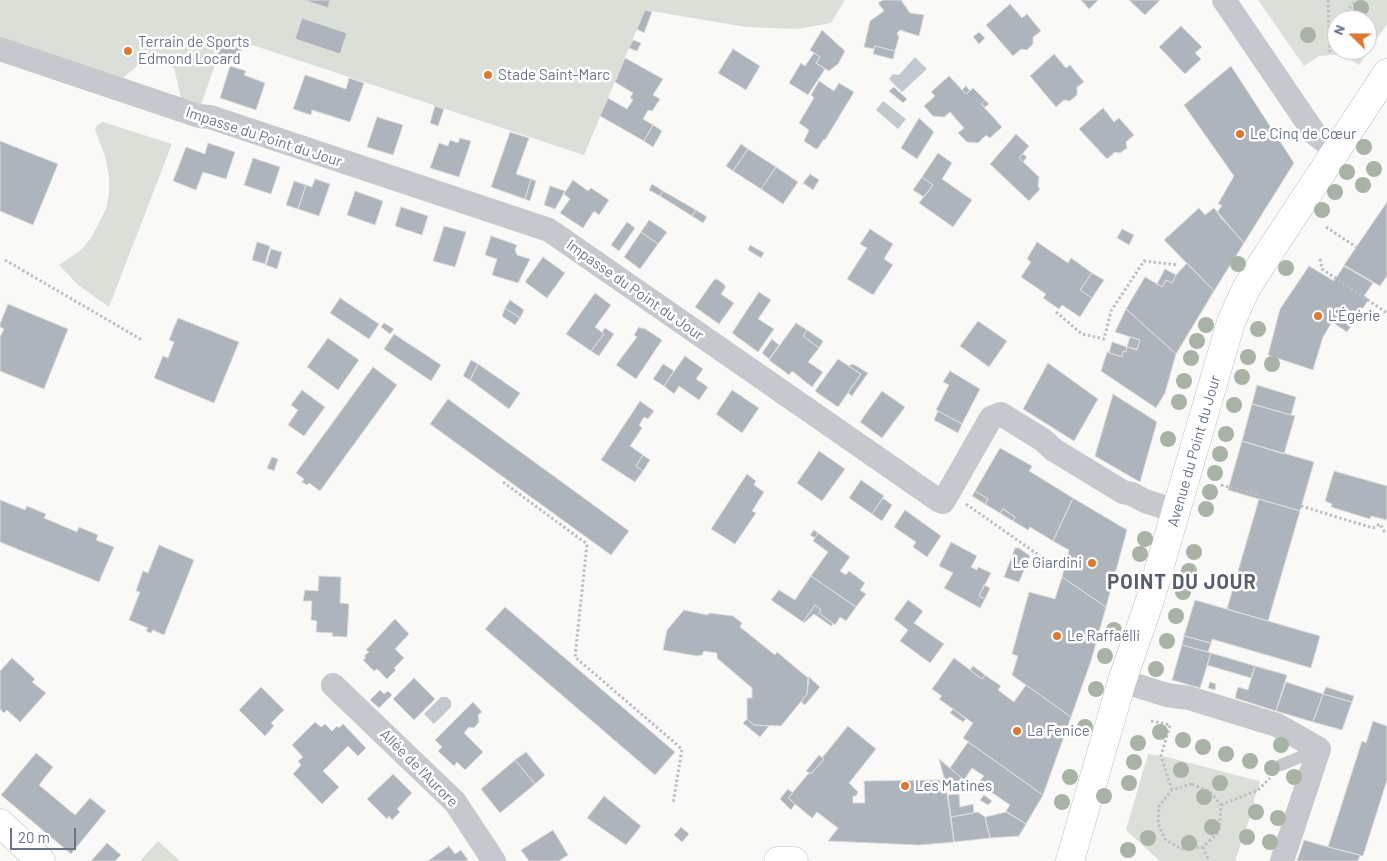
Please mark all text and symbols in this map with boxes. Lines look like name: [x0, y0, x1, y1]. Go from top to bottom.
north arrow: [1327, 10, 1377, 60]
text: N: [1329, 22, 1348, 37]
place label: Terrain de Sports Edmond Locard: [138, 33, 250, 68]
marker: Terrain de Sports Edmond Locard: [122, 45, 134, 57]
place label: Stade Saint-Marc: [498, 66, 610, 84]
marker: Stade Saint-Marc: [482, 69, 494, 81]
street label: Impasse du Point du Jour: [184, 103, 344, 171]
place label: Le Cinq de Cœur: [1250, 125, 1356, 143]
marker: Le Cinq de Cœur: [1234, 128, 1246, 140]
street label: Impasse du Point du Jour: [563, 236, 707, 344]
place label: L'Égérie: [1328, 307, 1380, 325]
marker: L'Égérie: [1312, 310, 1324, 322]
street label: Avenue du Point du Jour: [1164, 373, 1224, 529]
place label: Le Giardini: [1012, 554, 1082, 572]
marker: Le Giardini: [1086, 557, 1098, 569]
district label: POINT DU JOUR: [1106, 570, 1258, 594]
place label: Le Raffaëlli: [1067, 627, 1140, 645]
marker: Le Raffaëlli: [1051, 630, 1063, 642]
place label: La Fenice: [1027, 722, 1090, 740]
street label: Allée de l'Aurore: [376, 725, 462, 811]
marker: La Fenice: [1011, 725, 1023, 737]
place label: Les Matines: [915, 777, 992, 795]
marker: Les Matines: [899, 780, 911, 792]
scale bar: [12, 818, 79, 850]
text: 20 m: [18, 828, 50, 846]

